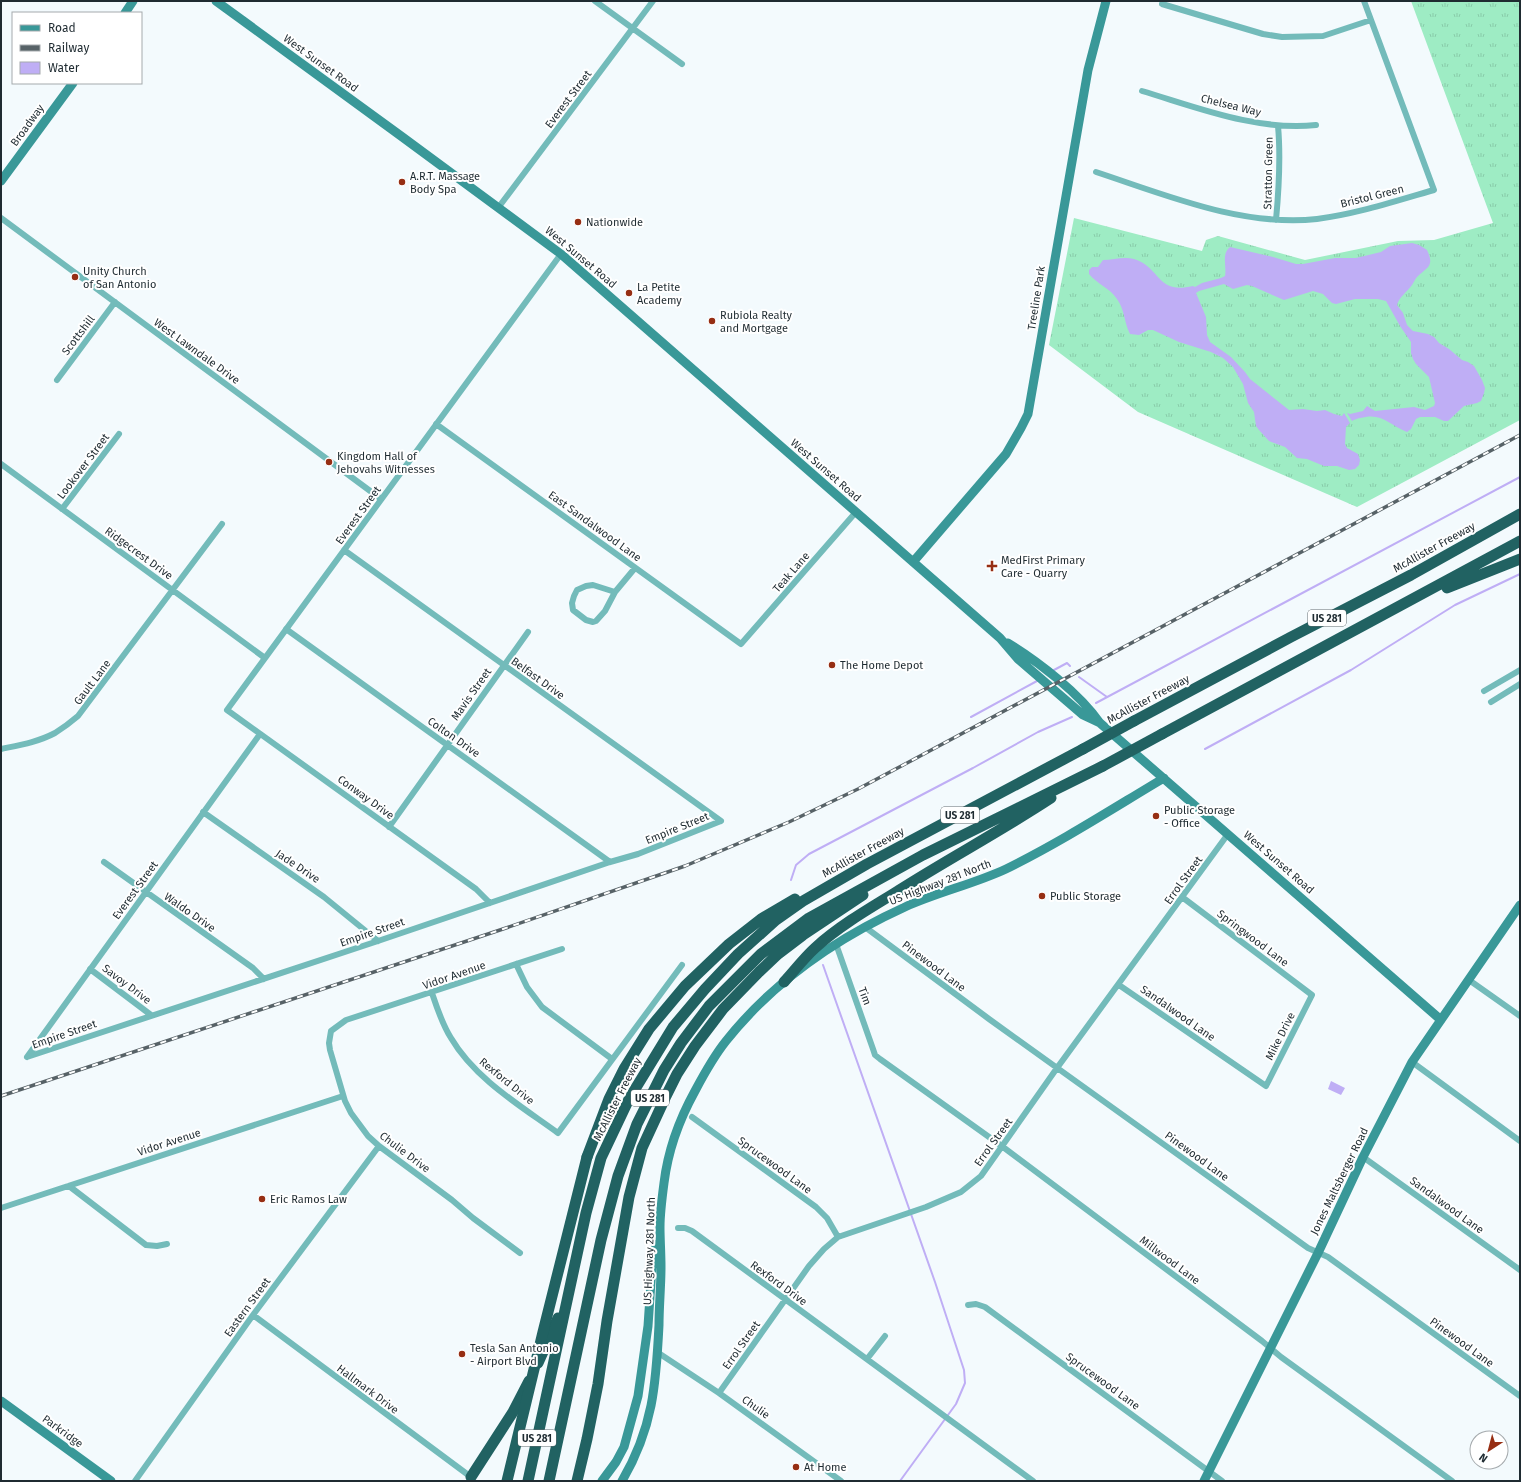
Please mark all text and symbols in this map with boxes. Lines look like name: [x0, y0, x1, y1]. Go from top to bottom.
legend: [12, 12, 142, 84]
text: Road: [48, 21, 76, 35]
street label: West Sunset Road: [281, 32, 361, 95]
text: Railway: [48, 41, 89, 55]
text: Water: [48, 61, 80, 75]
street label: Everest Street: [543, 68, 594, 131]
street label: Chelsea Way: [1199, 92, 1263, 119]
street label: Broadway: [8, 101, 47, 149]
street label: Stratton Green: [1261, 137, 1276, 209]
place label: A.R.T. Massage Body Spa: [410, 170, 480, 196]
marker: A.R.T. Massage Body Spa: [397, 177, 407, 187]
street label: Bristol Green: [1339, 182, 1405, 211]
place label: Nationwide: [586, 216, 643, 229]
marker: Nationwide: [573, 217, 583, 227]
street label: West Sunset Road: [542, 224, 619, 291]
place label: Unity Church of San Antonio: [83, 265, 156, 291]
street label: Treeline Park: [1025, 265, 1048, 331]
marker: Unity Church of San Antonio: [70, 272, 80, 282]
place label: La Petite Academy: [637, 281, 682, 307]
marker: La Petite Academy: [624, 288, 634, 298]
place label: Rubiola Realty and Mortgage: [720, 309, 793, 335]
street label: Scottshill: [59, 313, 98, 358]
street label: West Lawndale Drive: [151, 316, 242, 387]
marker: Rubiola Realty and Mortgage: [707, 316, 717, 326]
street label: Lookover Street: [55, 431, 112, 501]
street label: West Sunset Road: [788, 436, 864, 505]
place label: Kingdom Hall of Jehovahs Witnesses: [337, 450, 435, 476]
marker: Kingdom Hall of Jehovahs Witnesses: [324, 457, 334, 467]
street label: Everest Street: [333, 484, 384, 547]
street label: East Sandalwood Lane: [546, 488, 644, 565]
street label: McAllister Freeway: [1391, 519, 1478, 575]
street label: Ridgecrest Drive: [102, 524, 175, 582]
street label: Teak Lane: [770, 549, 812, 595]
place label: MedFirst Primary Care - Quarry: [1001, 554, 1086, 580]
marker: MedFirst Primary Care - Quarry: [986, 560, 998, 572]
road number: US 281: [1308, 610, 1346, 626]
street label: Belfast Drive: [508, 655, 567, 702]
street label: Gault Lane: [71, 657, 114, 707]
place label: The Home Depot: [840, 659, 923, 672]
marker: The Home Depot: [827, 660, 837, 670]
street label: Mavis Street: [449, 666, 494, 723]
street label: McAllister Freeway: [1105, 672, 1192, 727]
street label: Colton Drive: [425, 715, 482, 760]
street label: Conway Drive: [335, 773, 396, 822]
place label: Public Storage - Office: [1164, 804, 1235, 830]
road number: US 281: [941, 807, 979, 823]
street label: Empire Street: [643, 810, 711, 847]
marker: Public Storage - Office: [1151, 811, 1161, 821]
street label: McAllister Freeway: [820, 824, 907, 880]
street label: West Sunset Road: [1241, 828, 1317, 897]
street label: Jade Drive: [273, 847, 322, 886]
street label: Errol Street: [1162, 854, 1205, 907]
street label: US Highway 281 North: [887, 857, 993, 908]
street label: Everest Street: [110, 859, 161, 922]
street label: Waldo Drive: [162, 890, 218, 935]
place label: Public Storage: [1050, 890, 1121, 903]
marker: Public Storage: [1037, 891, 1047, 901]
street label: Springwood Lane: [1214, 907, 1291, 969]
street label: Empire Street: [338, 915, 406, 950]
street label: Pinewood Lane: [899, 938, 968, 994]
street label: Vidor Avenue: [421, 959, 487, 992]
street label: Savoy Drive: [100, 962, 154, 1007]
street label: Sandalwood Lane: [1138, 983, 1218, 1044]
street label: Tim: [855, 985, 874, 1007]
street label: Mike Drive: [1263, 1010, 1298, 1062]
street label: Empire Street: [30, 1017, 98, 1052]
street label: Rexford Drive: [477, 1055, 537, 1108]
street label: McAllister Freeway: [591, 1055, 644, 1143]
road number: US 281: [631, 1090, 669, 1106]
street label: Errol Street: [972, 1116, 1015, 1169]
street label: Jones Maltsberger Road: [1308, 1125, 1371, 1237]
street label: Vidor Avenue: [136, 1126, 202, 1159]
street label: Chulie Drive: [377, 1129, 433, 1176]
street label: Pinewood Lane: [1162, 1129, 1231, 1184]
street label: Sprucewood Lane: [735, 1134, 814, 1197]
street label: Sandalwood Lane: [1407, 1174, 1486, 1237]
place label: Eric Ramos Law: [270, 1193, 347, 1206]
marker: Eric Ramos Law: [257, 1194, 267, 1204]
street label: US Highway 281 North: [641, 1197, 658, 1305]
street label: Millwood Lane: [1137, 1234, 1202, 1287]
street label: Rexford Drive: [748, 1258, 810, 1308]
street label: Eastern Street: [222, 1275, 273, 1339]
street label: Pinewood Lane: [1427, 1315, 1496, 1370]
street label: Errol Street: [720, 1318, 763, 1372]
place label: Tesla San Antonio - Airport Blvd: [470, 1342, 559, 1368]
marker: Tesla San Antonio - Airport Blvd: [457, 1349, 467, 1359]
street label: Sprucewood Lane: [1063, 1350, 1142, 1413]
street label: Hallmark Drive: [334, 1362, 401, 1417]
street label: Chulie: [739, 1393, 772, 1422]
street label: Parkridge: [40, 1412, 86, 1451]
road number: US 281: [518, 1430, 556, 1446]
north arrow: [1469, 1430, 1509, 1470]
text: N: [1477, 1450, 1490, 1465]
place label: At Home: [804, 1461, 847, 1474]
marker: At Home: [791, 1462, 801, 1472]

